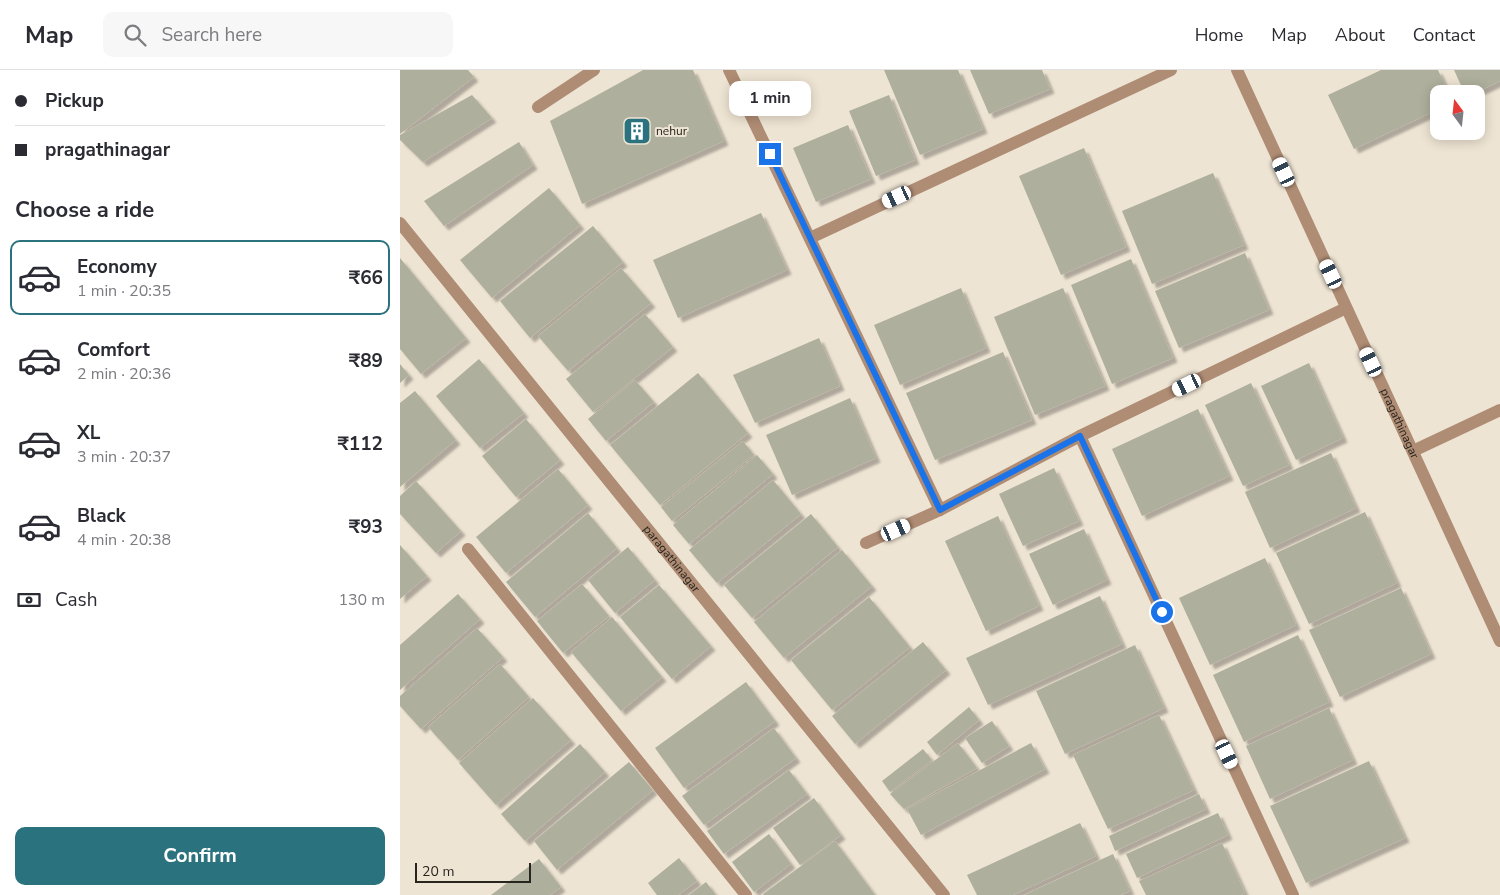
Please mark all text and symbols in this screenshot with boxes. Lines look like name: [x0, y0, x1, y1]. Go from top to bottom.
search box: [103, 12, 453, 57]
text: Map: [25, 19, 73, 51]
icon: search: [121, 21, 149, 49]
text: Search here: [161, 22, 262, 48]
text: Home: [1195, 23, 1243, 47]
text: Map: [1271, 23, 1307, 47]
text: About: [1335, 23, 1385, 47]
text: Contact: [1413, 23, 1475, 47]
callout: 1 min: [729, 82, 811, 116]
north arrow: [1430, 85, 1485, 140]
map controls: [1430, 85, 1485, 140]
text: 1 min: [749, 87, 791, 109]
text: Pickup: [45, 88, 104, 114]
building icon: nehur: [622, 116, 652, 146]
place label: nehur: [656, 123, 688, 139]
text: pragathinagar: [45, 137, 170, 163]
route end: [759, 143, 781, 165]
car: [1270, 155, 1297, 189]
car: [880, 184, 913, 210]
text: Choose a ride: [15, 195, 154, 225]
text: Economy: [77, 254, 157, 280]
icon: car: [17, 255, 62, 300]
car: [1317, 257, 1344, 291]
text: ₹66: [349, 265, 383, 291]
text: 1 min · 20:35: [77, 280, 171, 302]
text: Comfort: [77, 337, 150, 363]
icon: car: [17, 338, 62, 383]
car: [1357, 345, 1384, 379]
text: ₹89: [349, 348, 383, 374]
text: 2 min · 20:36: [77, 363, 171, 385]
car: [1170, 372, 1203, 398]
street label: pragathinagar: [1377, 386, 1423, 462]
text: XL: [77, 420, 100, 446]
icon: car: [17, 421, 62, 466]
text: ₹112: [337, 431, 383, 457]
text: 3 min · 20:37: [77, 446, 171, 468]
text: Black: [77, 503, 126, 529]
icon: car: [17, 504, 62, 549]
text: ₹93: [349, 514, 383, 540]
car: [879, 517, 912, 543]
street label: paragathinagar: [640, 522, 704, 596]
text: 4 min · 20:38: [77, 529, 171, 551]
icon: cash: [15, 586, 43, 614]
text: Cash: [55, 587, 97, 613]
text: 130 m: [338, 589, 385, 611]
route start: [1151, 601, 1173, 623]
car: [1213, 737, 1240, 771]
button: Confirm: [15, 827, 385, 885]
scale bar: [415, 860, 531, 883]
text: 20 m: [422, 862, 454, 881]

